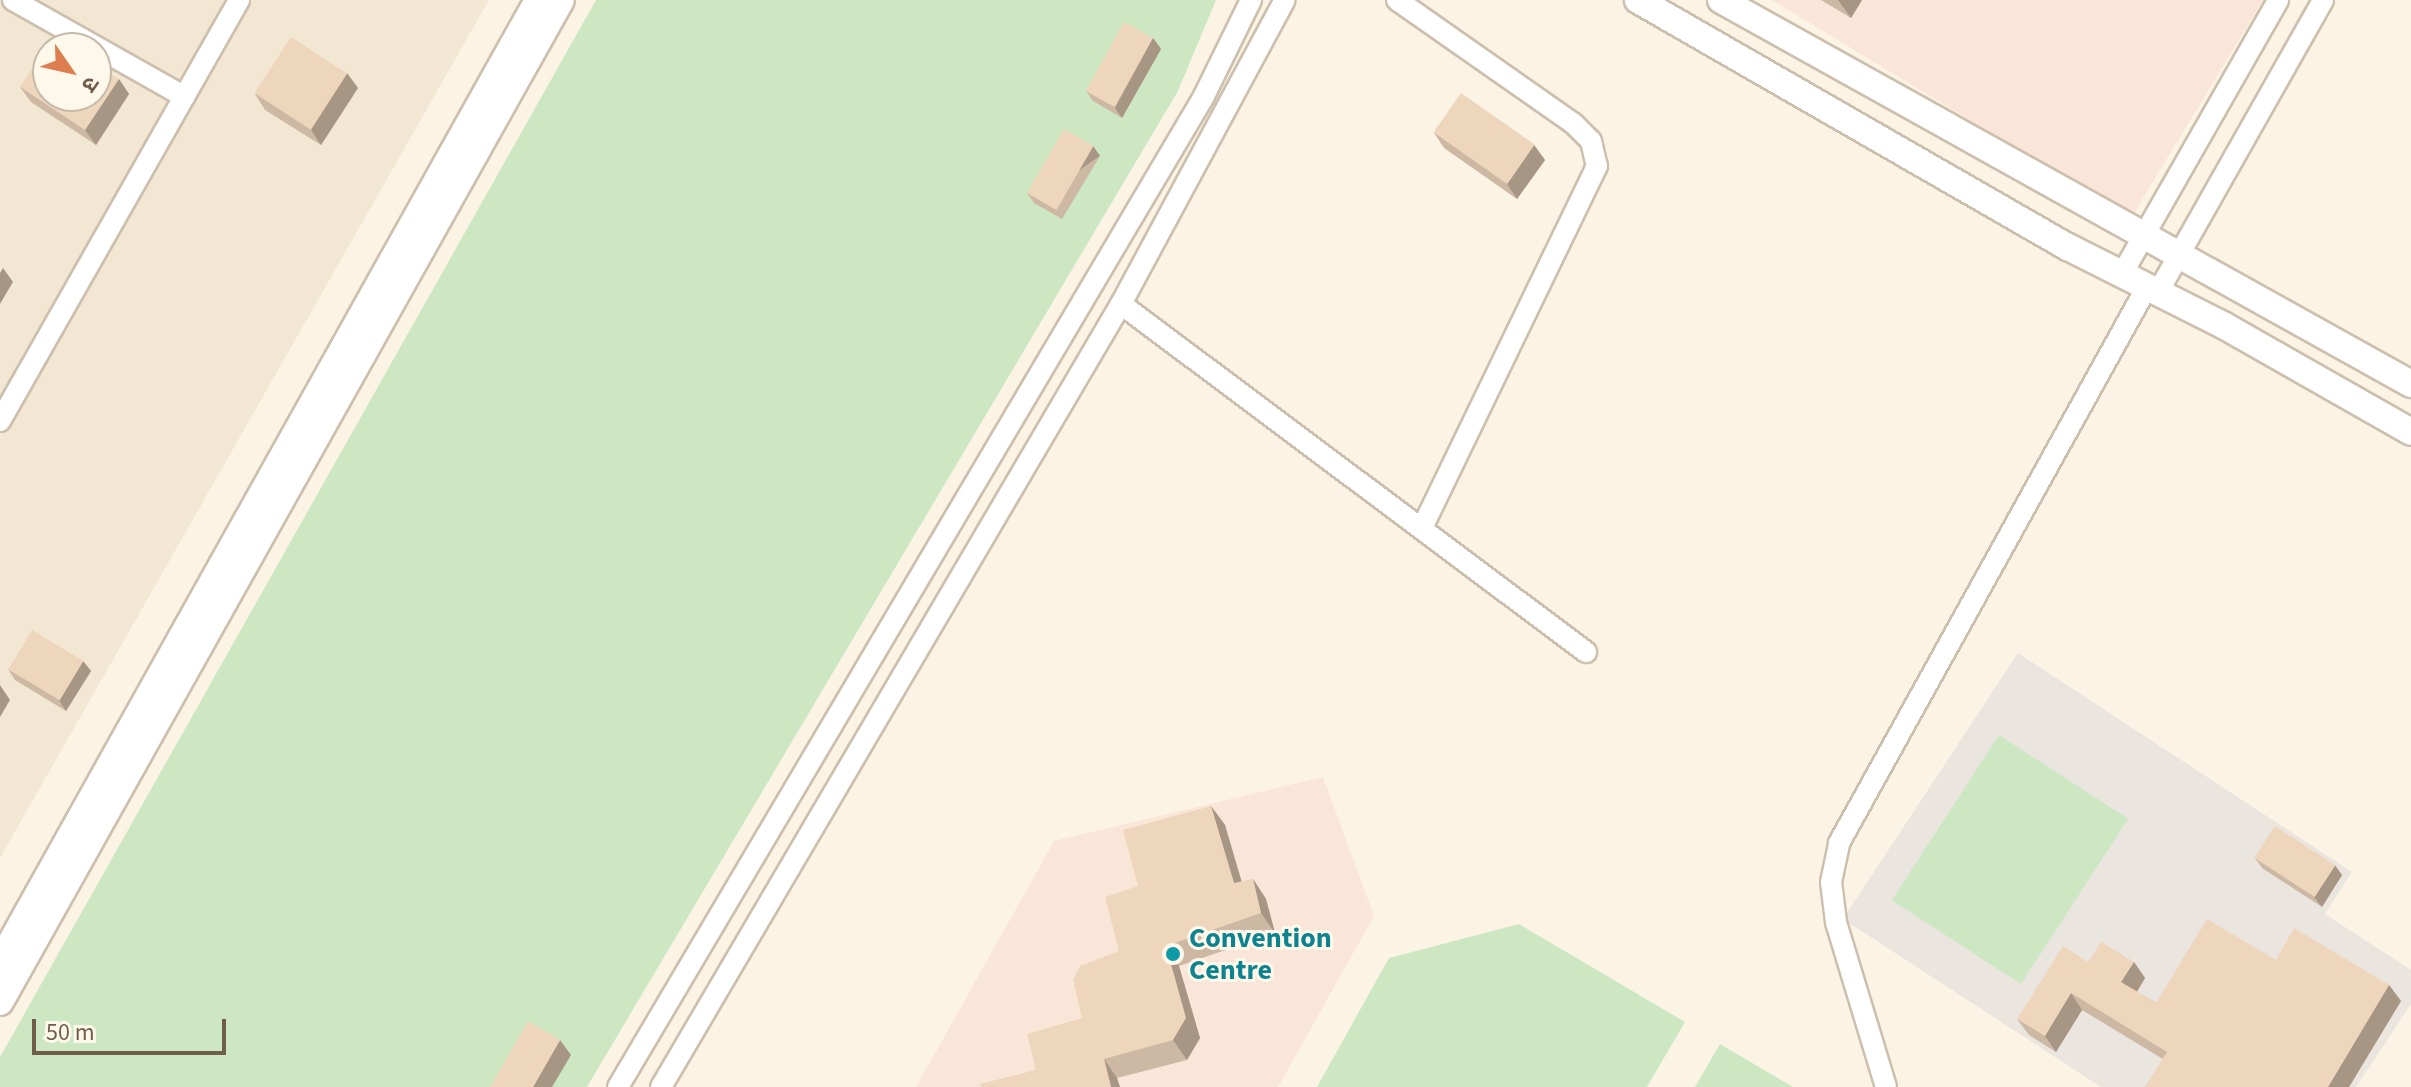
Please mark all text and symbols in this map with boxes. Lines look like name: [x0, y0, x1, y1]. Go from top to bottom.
north arrow: [32, 32, 112, 112]
text: उ: [73, 70, 107, 99]
place label: Convention Centre: [1189, 921, 1332, 987]
marker: Convention Centre: [1164, 945, 1182, 963]
scale bar: [36, 1003, 230, 1053]
text: 50 m: [46, 1015, 95, 1050]

